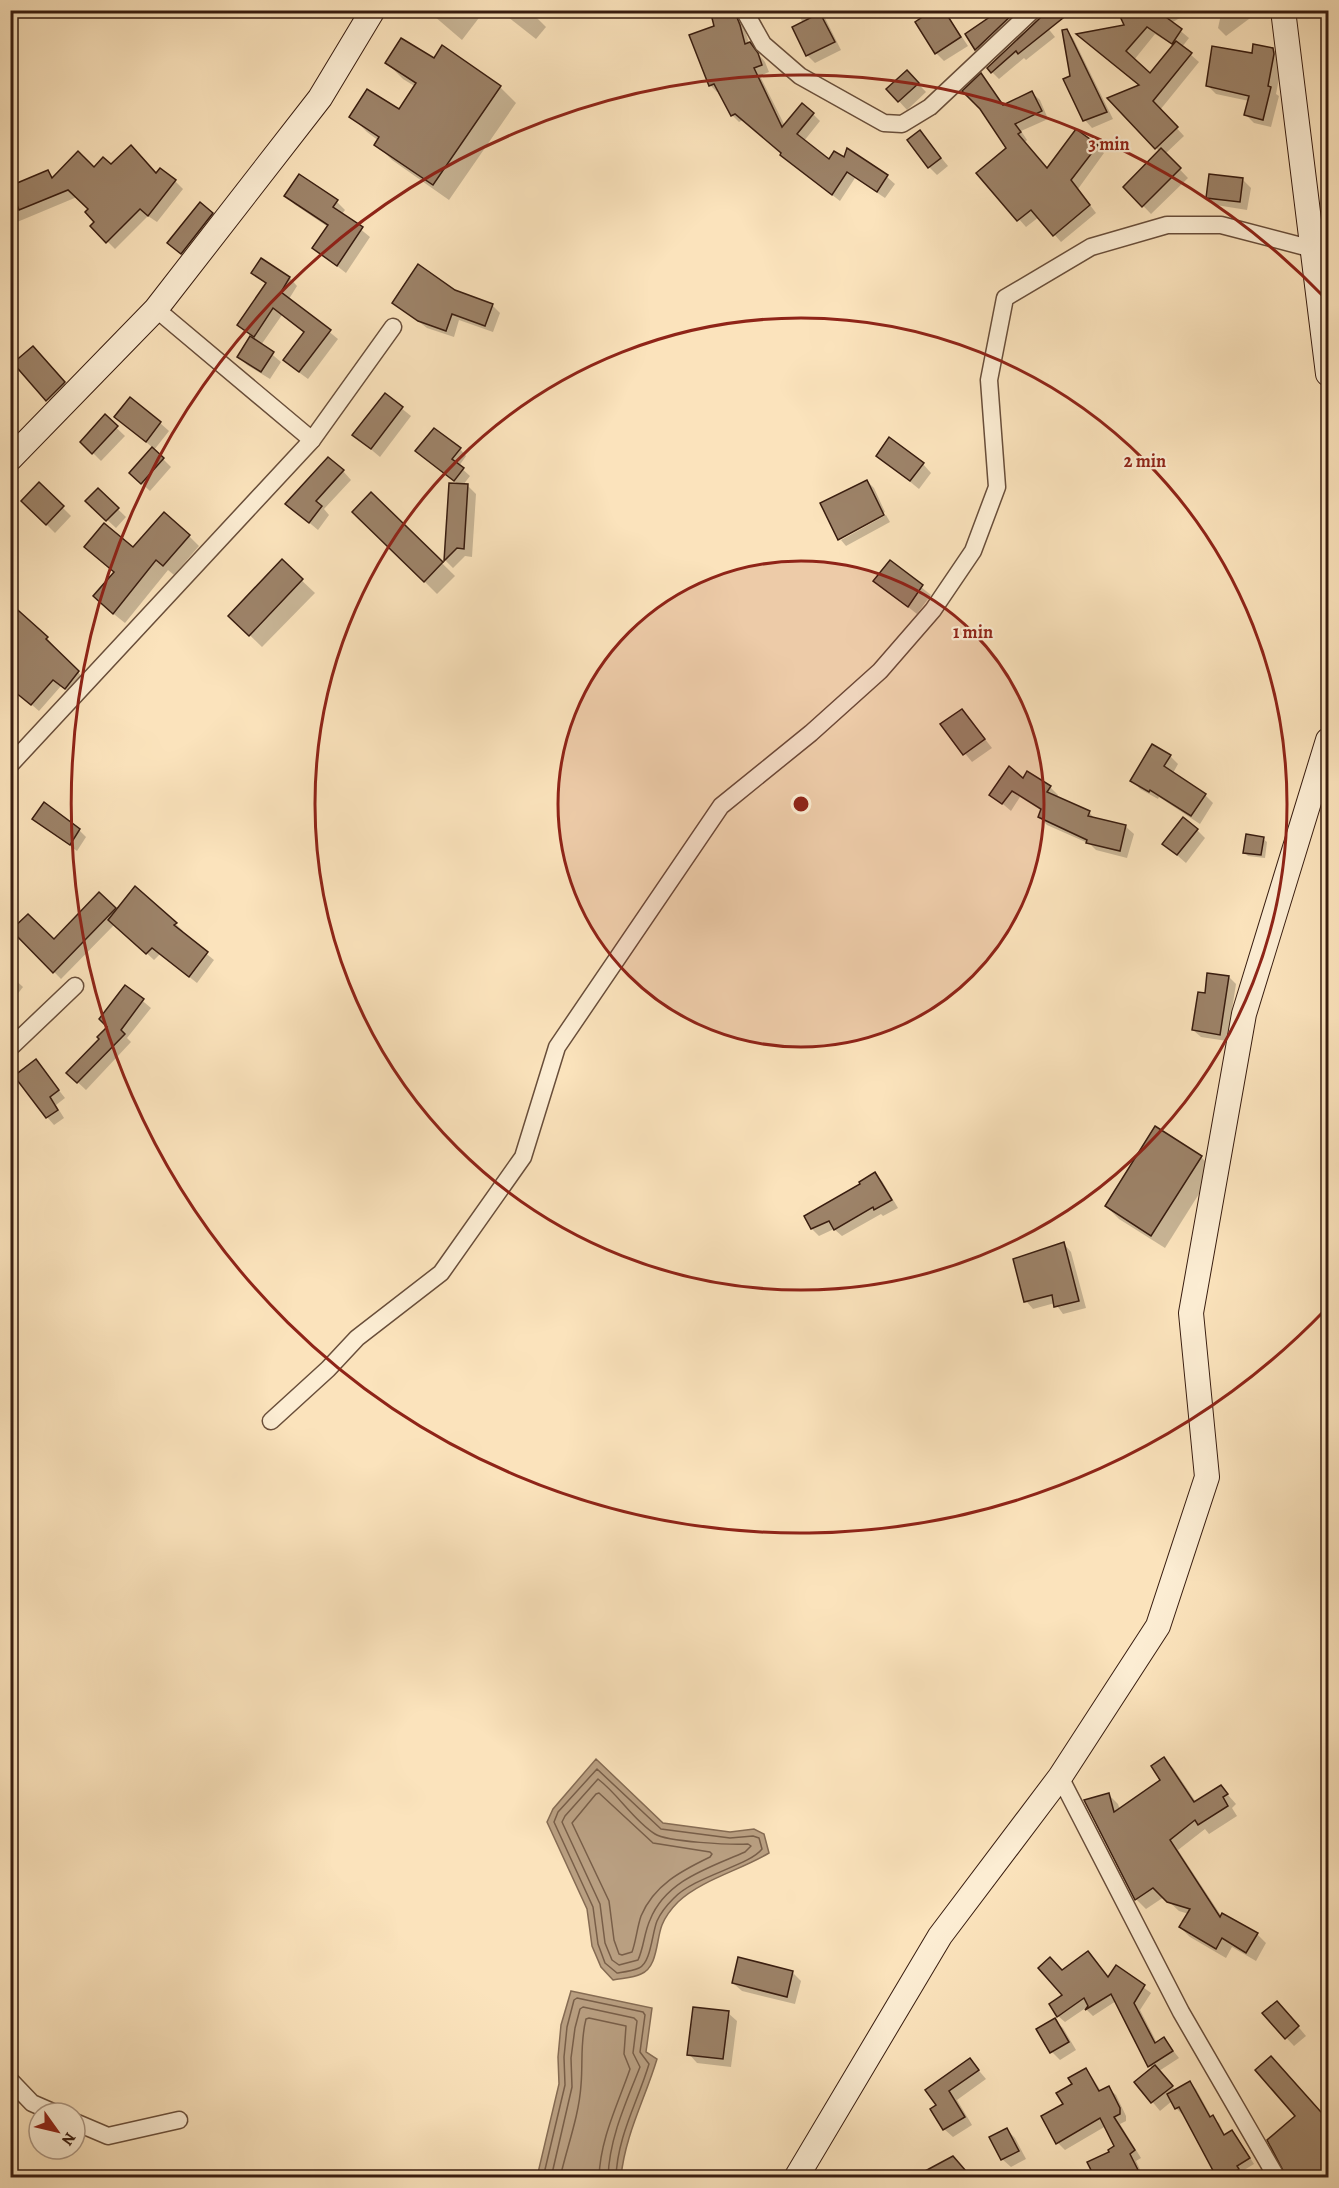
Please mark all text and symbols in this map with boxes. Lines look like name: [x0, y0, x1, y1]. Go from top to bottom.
text: 3 min: [1088, 132, 1130, 156]
text: 2 min: [1124, 449, 1166, 473]
text: 1 min: [953, 620, 993, 644]
centre of rings: [791, 794, 811, 814]
north arrow: [27, 2101, 87, 2161]
text: N: [56, 2128, 81, 2150]

